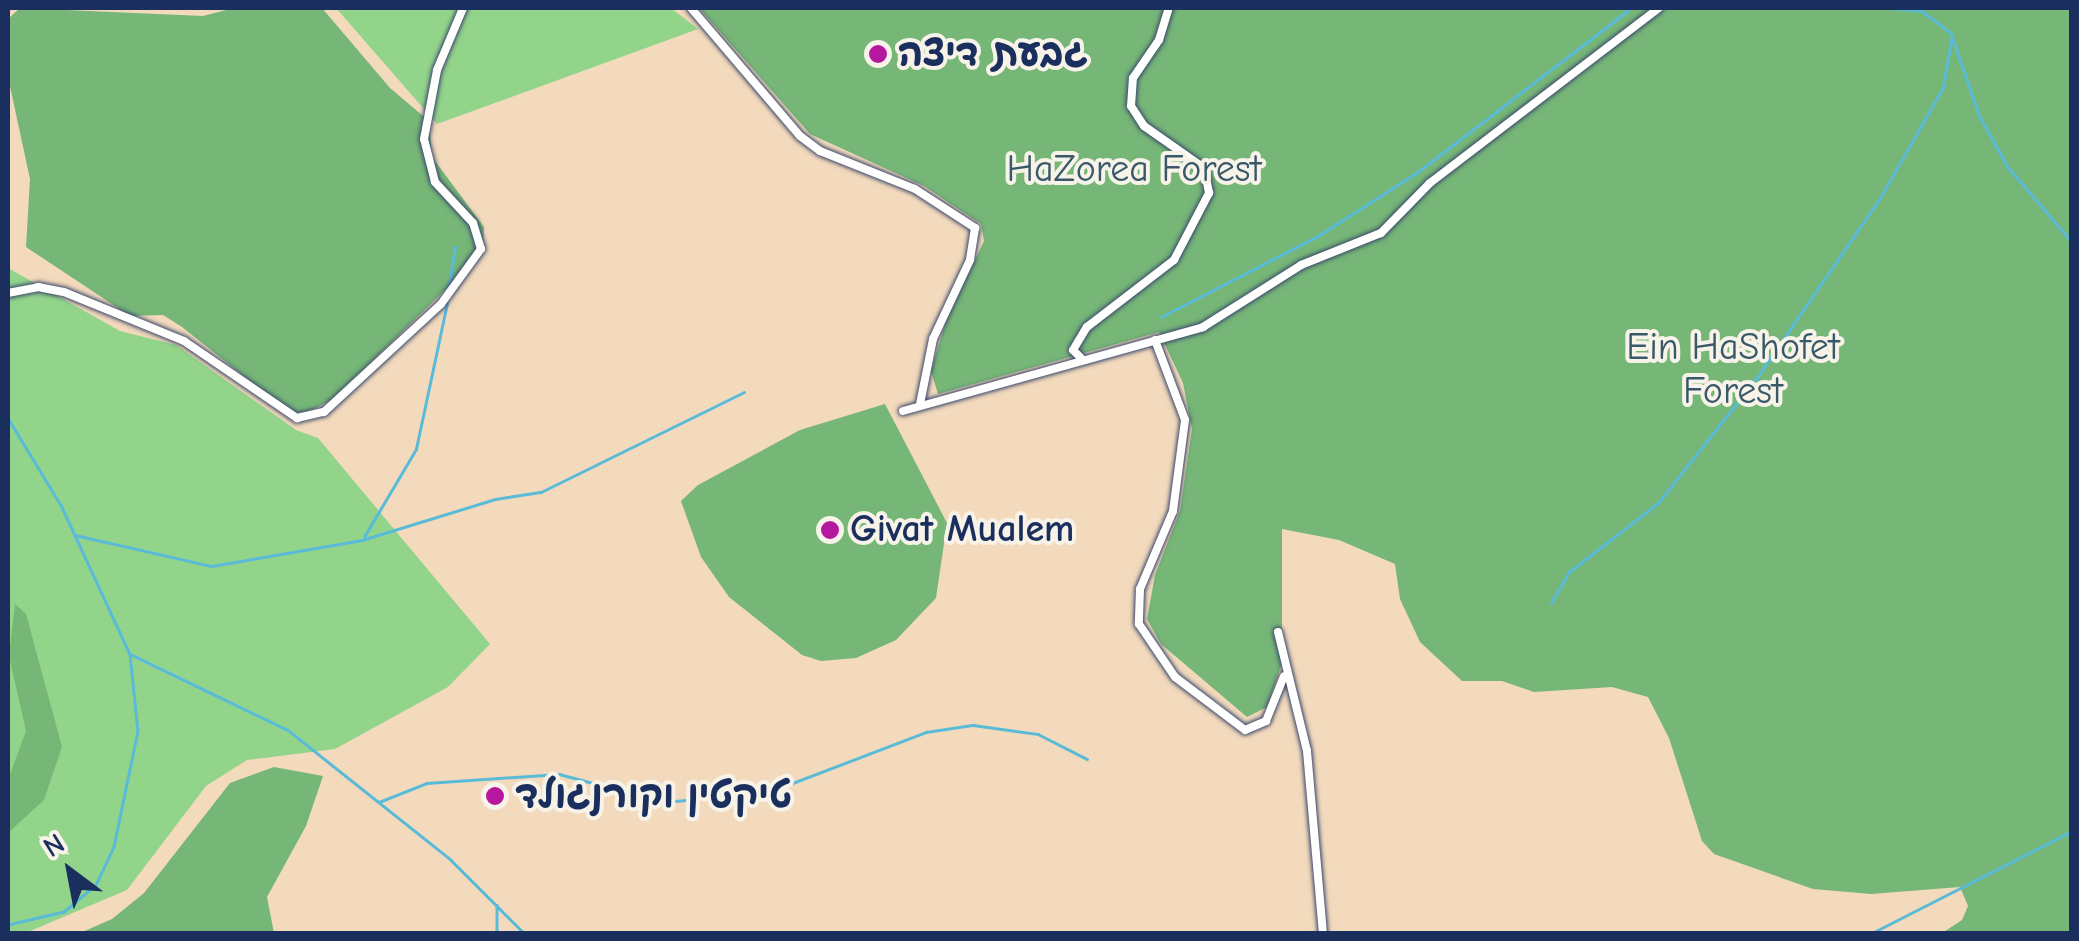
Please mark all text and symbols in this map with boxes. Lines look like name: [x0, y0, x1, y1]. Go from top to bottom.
place label: גבעת דיצה: [898, 31, 1088, 77]
marker: גבעת דיצה: [867, 43, 889, 65]
park label: HaZorea Forest: [1007, 147, 1261, 193]
park label: Ein HaShofet Forest: [1626, 325, 1840, 414]
place label: Givat Mualem: [850, 507, 1074, 553]
marker: Givat Mualem: [819, 519, 841, 541]
place label: טיקטין וקורנגולד: [515, 773, 792, 819]
marker: טיקטין וקורנגולד: [484, 785, 506, 807]
north arrow: [20, 821, 120, 921]
text: N: [38, 827, 70, 864]

